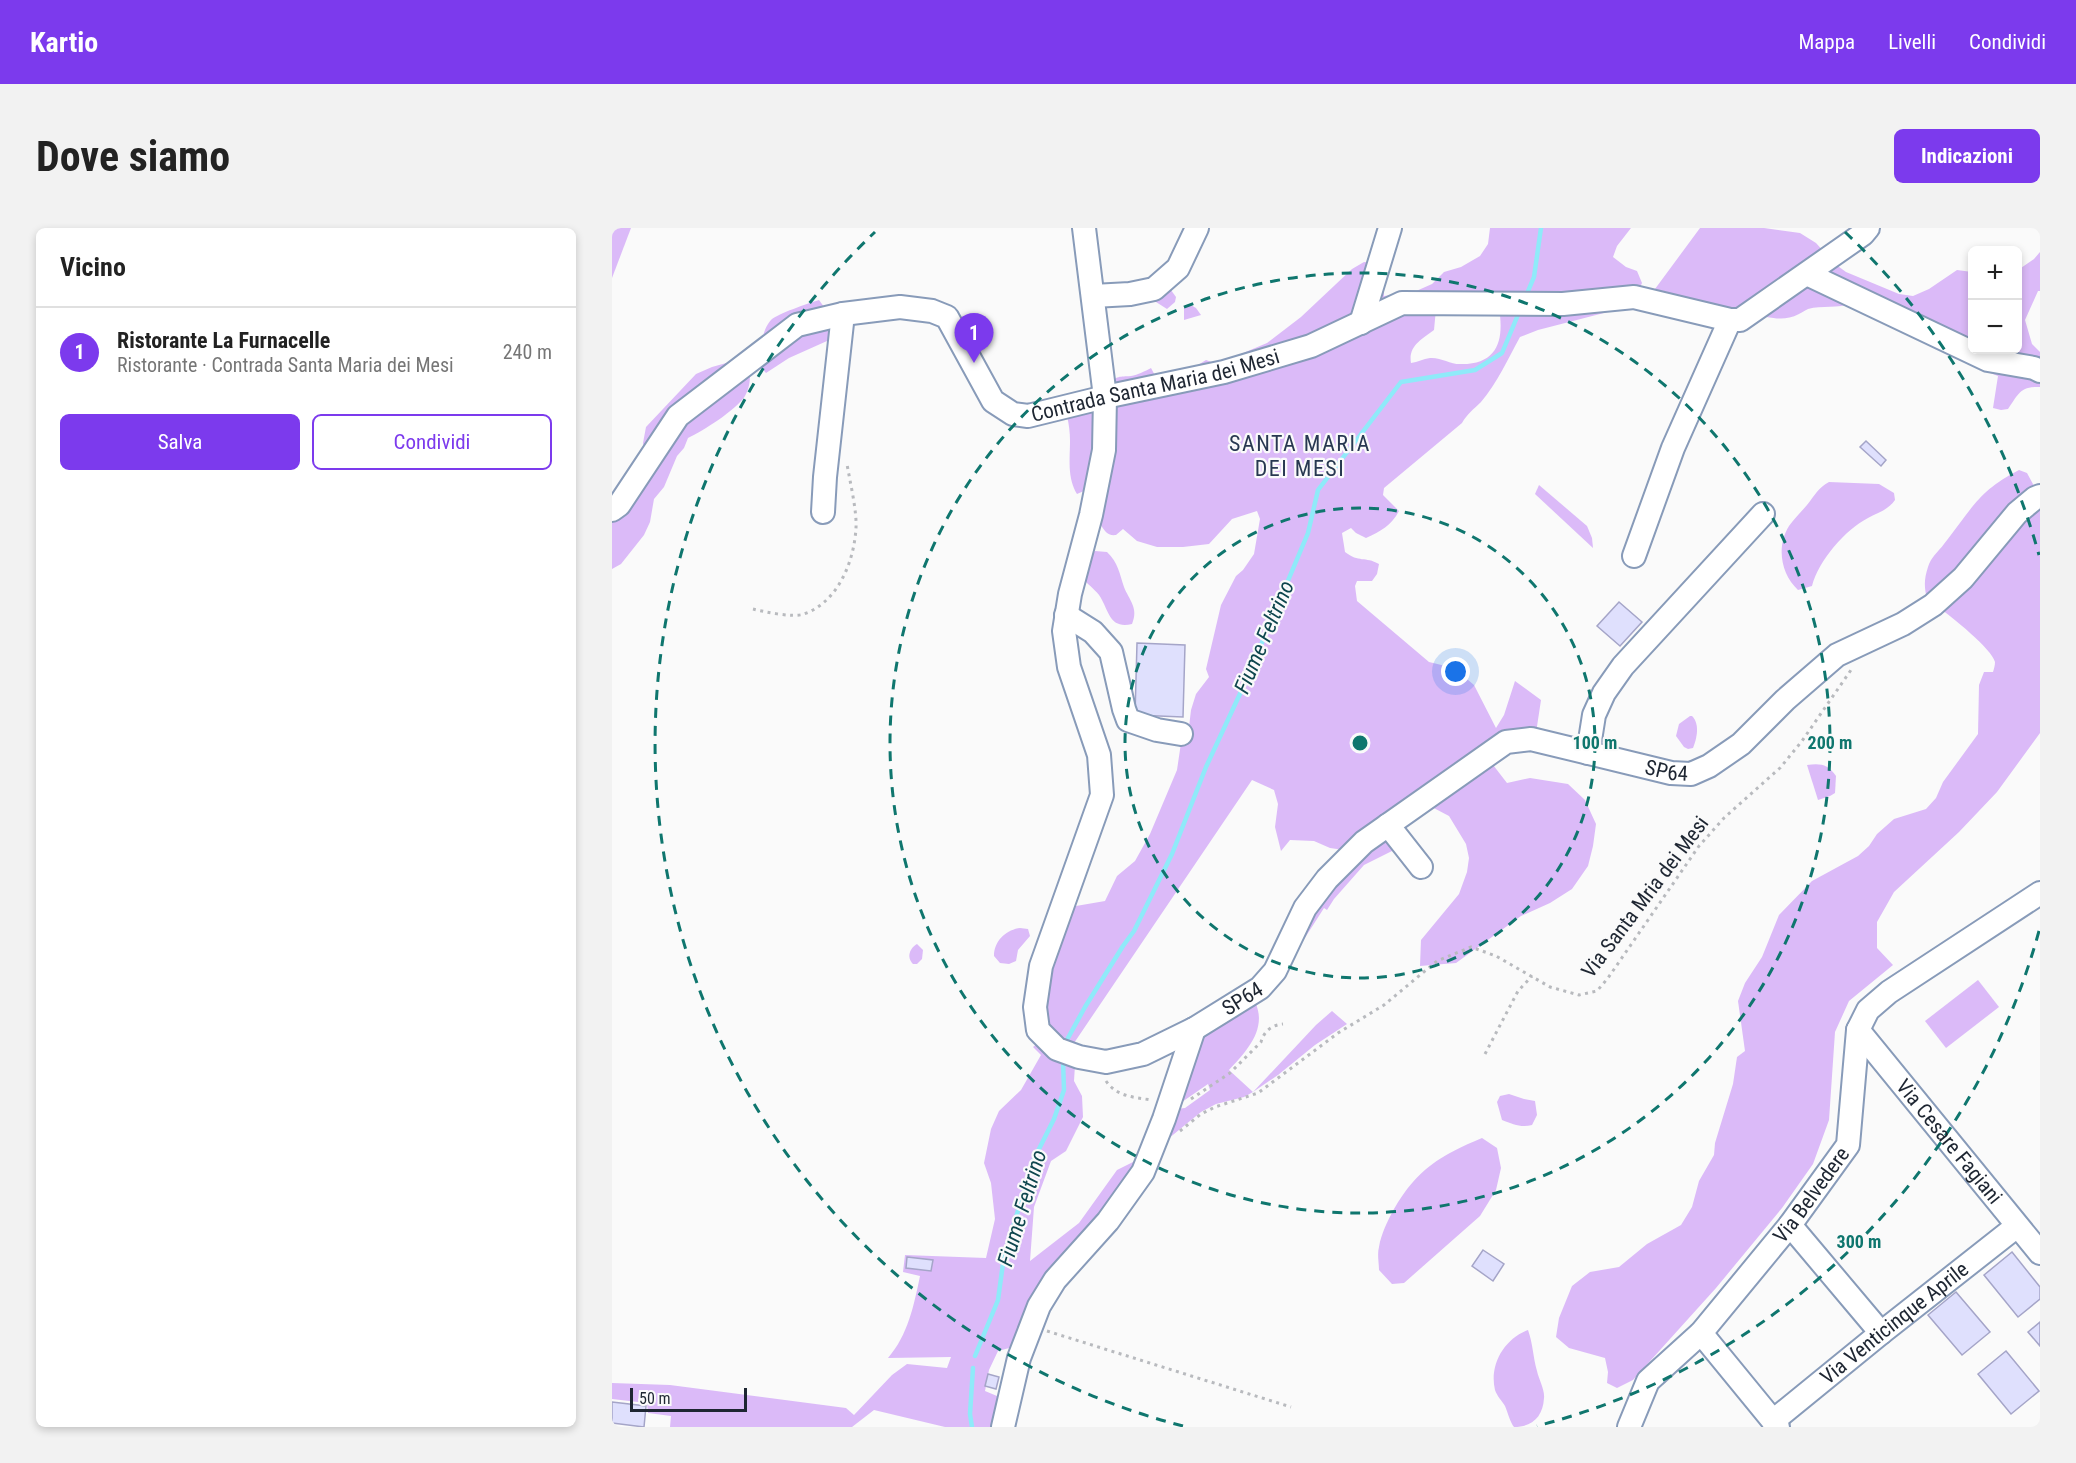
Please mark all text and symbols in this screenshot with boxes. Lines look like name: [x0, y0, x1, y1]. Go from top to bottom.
text: Kartio: [30, 26, 98, 59]
text: Mappa: [1798, 30, 1855, 54]
text: Livelli: [1888, 30, 1936, 54]
text: Condividi: [1969, 30, 2046, 54]
button: Indicazioni: [1894, 129, 2040, 183]
text: Dove siamo: [36, 132, 230, 181]
map controls: [1968, 246, 2022, 354]
button: +: [1968, 246, 2022, 300]
text: Vicino: [60, 252, 126, 282]
button: −: [1968, 300, 2022, 354]
pin: 1: [954, 314, 994, 363]
text: Ristorante La Furnacelle: [117, 328, 330, 353]
text: 1: [74, 340, 85, 364]
text: 240 m: [503, 340, 552, 364]
street label: Contrada Santa Maria dei Mesi: [1029, 344, 1282, 427]
text: Ristorante · Contrada Santa Maria dei Mesi: [117, 353, 454, 377]
button: Salva: [60, 414, 300, 470]
button: Condividi: [312, 414, 552, 470]
district label: SANTA MARIA DEI MESI: [1229, 431, 1371, 481]
water label: Fiume Feltrino: [1229, 577, 1299, 697]
your location: [1441, 657, 1470, 686]
text: 100 m: [1573, 732, 1617, 753]
text: 200 m: [1808, 732, 1852, 753]
centre of rings: [1350, 733, 1370, 753]
street label: SP64: [1643, 755, 1689, 786]
street label: Via Santa Mria dei Mesi: [1577, 812, 1713, 982]
street label: SP64: [1218, 977, 1267, 1020]
street label: Via Cesare Fagiani: [1891, 1074, 2007, 1209]
street label: Via Belvedere: [1768, 1142, 1854, 1248]
water label: Fiume Feltrino: [992, 1147, 1052, 1269]
text: 300 m: [1837, 1231, 1881, 1252]
street label: Via Venticinque Aprile: [1816, 1257, 1973, 1389]
scale bar: [630, 1385, 747, 1412]
text: 50 m: [639, 1389, 671, 1408]

